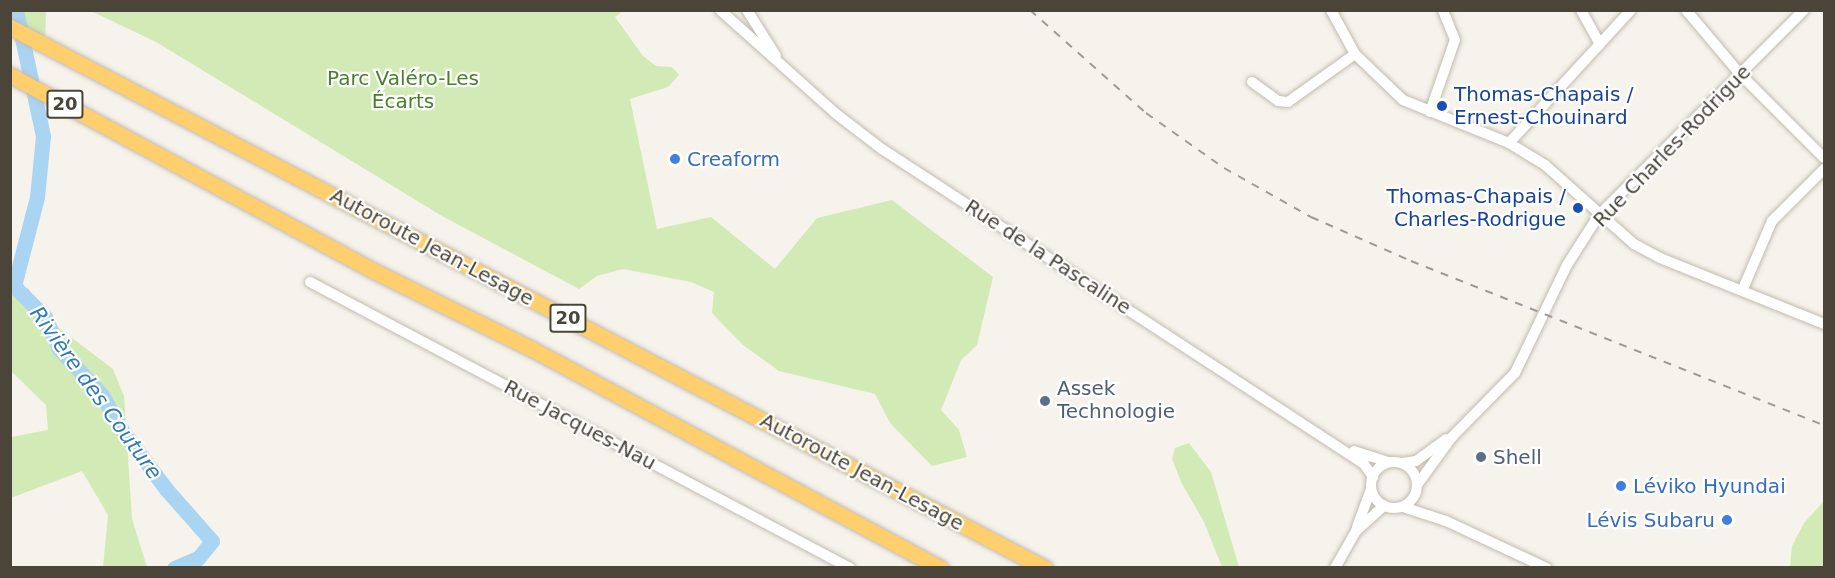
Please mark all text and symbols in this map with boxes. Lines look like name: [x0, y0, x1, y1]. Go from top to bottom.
street label: Rue Charles-Rodrigue: [1588, 60, 1756, 232]
park label: Parc Valéro-Les Écarts: [327, 67, 479, 114]
place label: Thomas-Chapais / Ernest-Chouinard: [1454, 83, 1633, 130]
road number: 20: [46, 89, 84, 119]
marker: Thomas-Chapais / Ernest-Chouinard: [1435, 99, 1449, 113]
place label: Creaform: [687, 147, 780, 171]
marker: Creaform: [668, 152, 682, 166]
street label: Autoroute Jean-Lesage: [326, 183, 538, 311]
place label: Thomas-Chapais / Charles-Rodrigue: [1387, 184, 1566, 231]
street label: Rue de la Pascaline: [961, 194, 1135, 320]
marker: Thomas-Chapais / Charles-Rodrigue: [1571, 201, 1585, 215]
water label: Rivière des Couture: [25, 302, 167, 484]
road number: 20: [548, 303, 588, 333]
street label: Rue Jacques-Nau: [500, 375, 660, 475]
place label: Assek Technologie: [1057, 377, 1175, 424]
marker: Assek Technologie: [1038, 394, 1052, 408]
street label: Autoroute Jean-Lesage: [756, 408, 968, 536]
place label: Shell: [1493, 445, 1542, 469]
marker: Shell: [1474, 450, 1488, 464]
place label: Léviko Hyundai: [1633, 474, 1786, 498]
marker: Léviko Hyundai: [1614, 479, 1628, 493]
place label: Lévis Subaru: [1587, 508, 1715, 532]
marker: Lévis Subaru: [1720, 513, 1734, 527]

